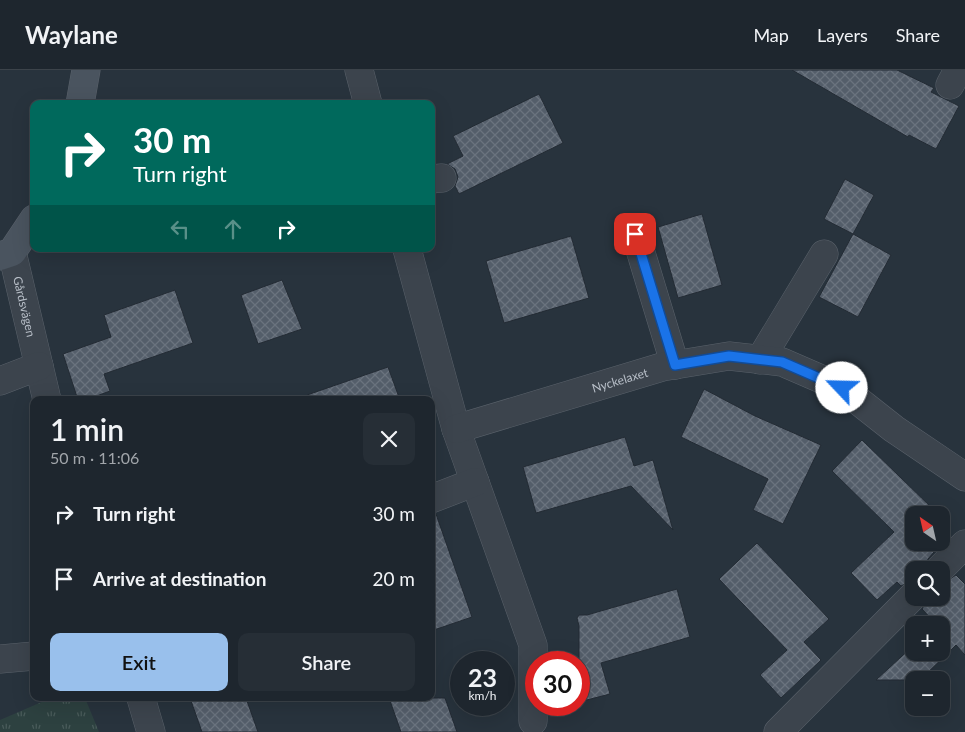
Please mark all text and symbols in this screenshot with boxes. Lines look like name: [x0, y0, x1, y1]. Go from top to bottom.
text: Waylane: [25, 20, 118, 49]
text: Map: [753, 24, 789, 46]
text: Layers: [817, 24, 868, 46]
text: Share: [896, 24, 940, 46]
text: 30 m: [133, 118, 211, 160]
icon: right: [50, 120, 115, 185]
text: Turn right: [133, 160, 227, 187]
pin: [614, 213, 656, 255]
icon: left: [166, 215, 194, 243]
icon: ahead: [219, 215, 247, 243]
icon: right: [272, 215, 300, 243]
icon: arrive: [621, 220, 649, 248]
street label: Gårdsvägen: [10, 275, 39, 338]
position arrow: [815, 361, 867, 413]
street label: Nyckelaxet: [590, 364, 650, 395]
text: 1 min: [50, 411, 124, 447]
button: close: [363, 413, 415, 465]
text: 50 m · 11:06: [50, 448, 139, 467]
icon: right: [50, 500, 78, 528]
text: Turn right: [93, 502, 175, 525]
text: 30 m: [372, 502, 415, 525]
north arrow: [905, 506, 950, 551]
map controls: [905, 506, 950, 716]
button: search: [905, 561, 950, 606]
icon: arrive: [50, 565, 78, 593]
text: Arrive at destination: [93, 567, 266, 590]
text: 20 m: [372, 567, 415, 590]
button: +: [905, 616, 950, 661]
button: Exit: [50, 633, 228, 691]
button: Share: [238, 633, 415, 691]
speed limit sign: 30: [525, 651, 590, 716]
text: 23: [468, 662, 497, 692]
button: −: [905, 671, 950, 716]
text: km/h: [468, 688, 497, 703]

